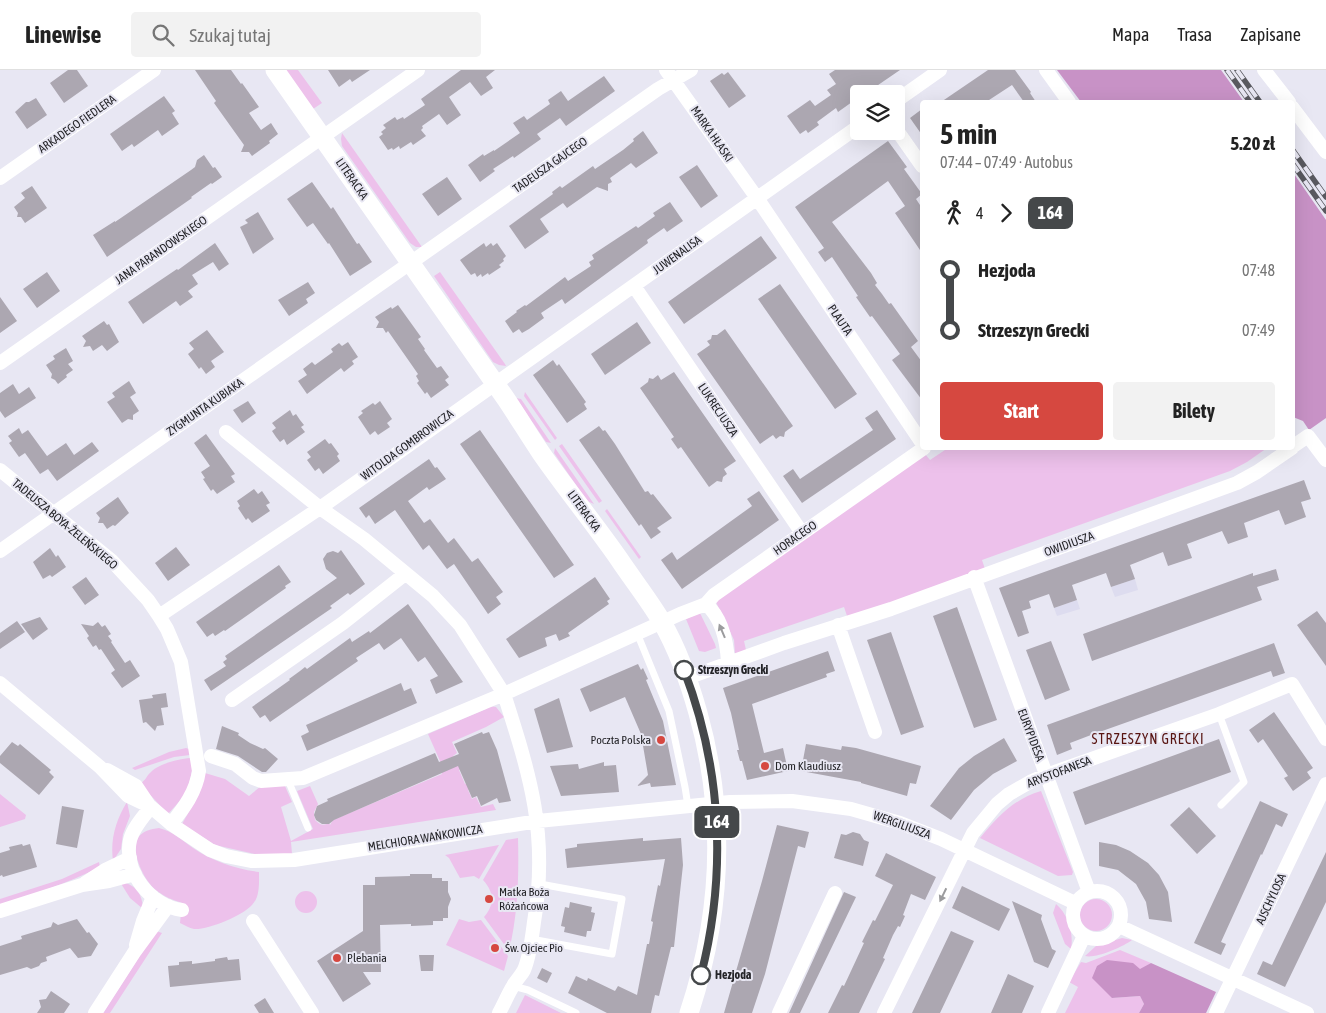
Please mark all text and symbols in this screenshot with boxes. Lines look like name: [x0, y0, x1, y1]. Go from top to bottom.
search box: [131, 12, 481, 57]
text: Linewise: [25, 21, 101, 48]
icon: search: [149, 21, 177, 49]
text: Szukaj tutaj: [189, 24, 271, 46]
text: Mapa: [1112, 24, 1149, 45]
text: Trasa: [1177, 24, 1212, 45]
text: Zapisane: [1240, 24, 1301, 45]
map controls: [850, 85, 905, 140]
button: layers: [850, 85, 905, 140]
street label: ARKADEGO FIEDLERA: [35, 92, 119, 156]
street label: MARKA HŁASKI: [688, 103, 736, 165]
text: 5 min: [940, 118, 997, 150]
text: 5.20 zł: [1230, 132, 1275, 154]
street label: TADEUSZA GAJCEGO: [510, 134, 590, 196]
text: 07:44 – 07:49 · Autobus: [940, 153, 1073, 171]
street label: LITERACKA: [333, 156, 371, 202]
icon: walk: [940, 199, 968, 227]
icon: forward: [992, 199, 1020, 227]
text: 164: [1038, 202, 1063, 223]
text: 4: [976, 204, 984, 222]
street label: JANA PARANDOWSKIEGO: [112, 213, 210, 287]
street label: JUWENALISA: [650, 233, 704, 277]
text: Hezjoda: [978, 259, 1036, 281]
text: 07:48: [1242, 261, 1275, 279]
street label: PLAUTA: [825, 302, 855, 338]
text: Strzeszyn Grecki: [978, 319, 1089, 341]
text: 07:49: [1242, 321, 1275, 339]
street label: ZYGMUNTA KUBIAKA: [164, 375, 246, 439]
street label: LUKRECJUSZA: [695, 381, 741, 439]
button: Start: [940, 382, 1103, 440]
button: Bilety: [1113, 382, 1275, 440]
street label: WITOLDA GOMBROWICZA: [358, 407, 456, 483]
street label: TADEUSZA BOYA-ŻELEŃSKIEGO: [9, 476, 121, 572]
street label: LITERACKA: [564, 488, 604, 534]
street label: HORACEGO: [771, 518, 819, 558]
street label: OWIDIUSZA: [1042, 529, 1096, 559]
one-way arrow: [718, 623, 726, 638]
marker: Strzeszyn Grecki: [674, 660, 694, 680]
place label: Strzeszyn Grecki: [698, 663, 769, 677]
street label: EURYPIDESA: [1015, 707, 1047, 763]
district label: STRZESZYN GRECKI: [1092, 731, 1205, 747]
place label: Poczta Polska: [590, 733, 651, 747]
marker: Poczta Polska: [655, 734, 667, 746]
street label: ARYSTOFANESA: [1025, 753, 1093, 791]
place label: Dom Klaudiusz: [775, 759, 842, 773]
marker: Dom Klaudiusz: [759, 760, 771, 772]
line badge: 164: [688, 806, 746, 838]
street label: WERGILIUSZA: [871, 808, 933, 842]
text: 164: [704, 811, 730, 832]
street label: MELCHIORA WAŃKOWICZA: [367, 822, 483, 854]
street label: AJSCHYLOSA: [1253, 871, 1289, 927]
place label: Matka Boża Różańcowa: [499, 885, 550, 913]
one-way arrow: [938, 888, 946, 902]
marker: Matka Boża Różańcowa: [483, 893, 495, 905]
place label: Św. Ojciec Pio: [505, 941, 563, 955]
marker: Św. Ojciec Pio: [489, 942, 501, 954]
place label: Plebania: [347, 951, 387, 965]
marker: Plebania: [331, 952, 343, 964]
marker: Hezjoda: [691, 965, 711, 985]
place label: Hezjoda: [715, 968, 752, 982]

